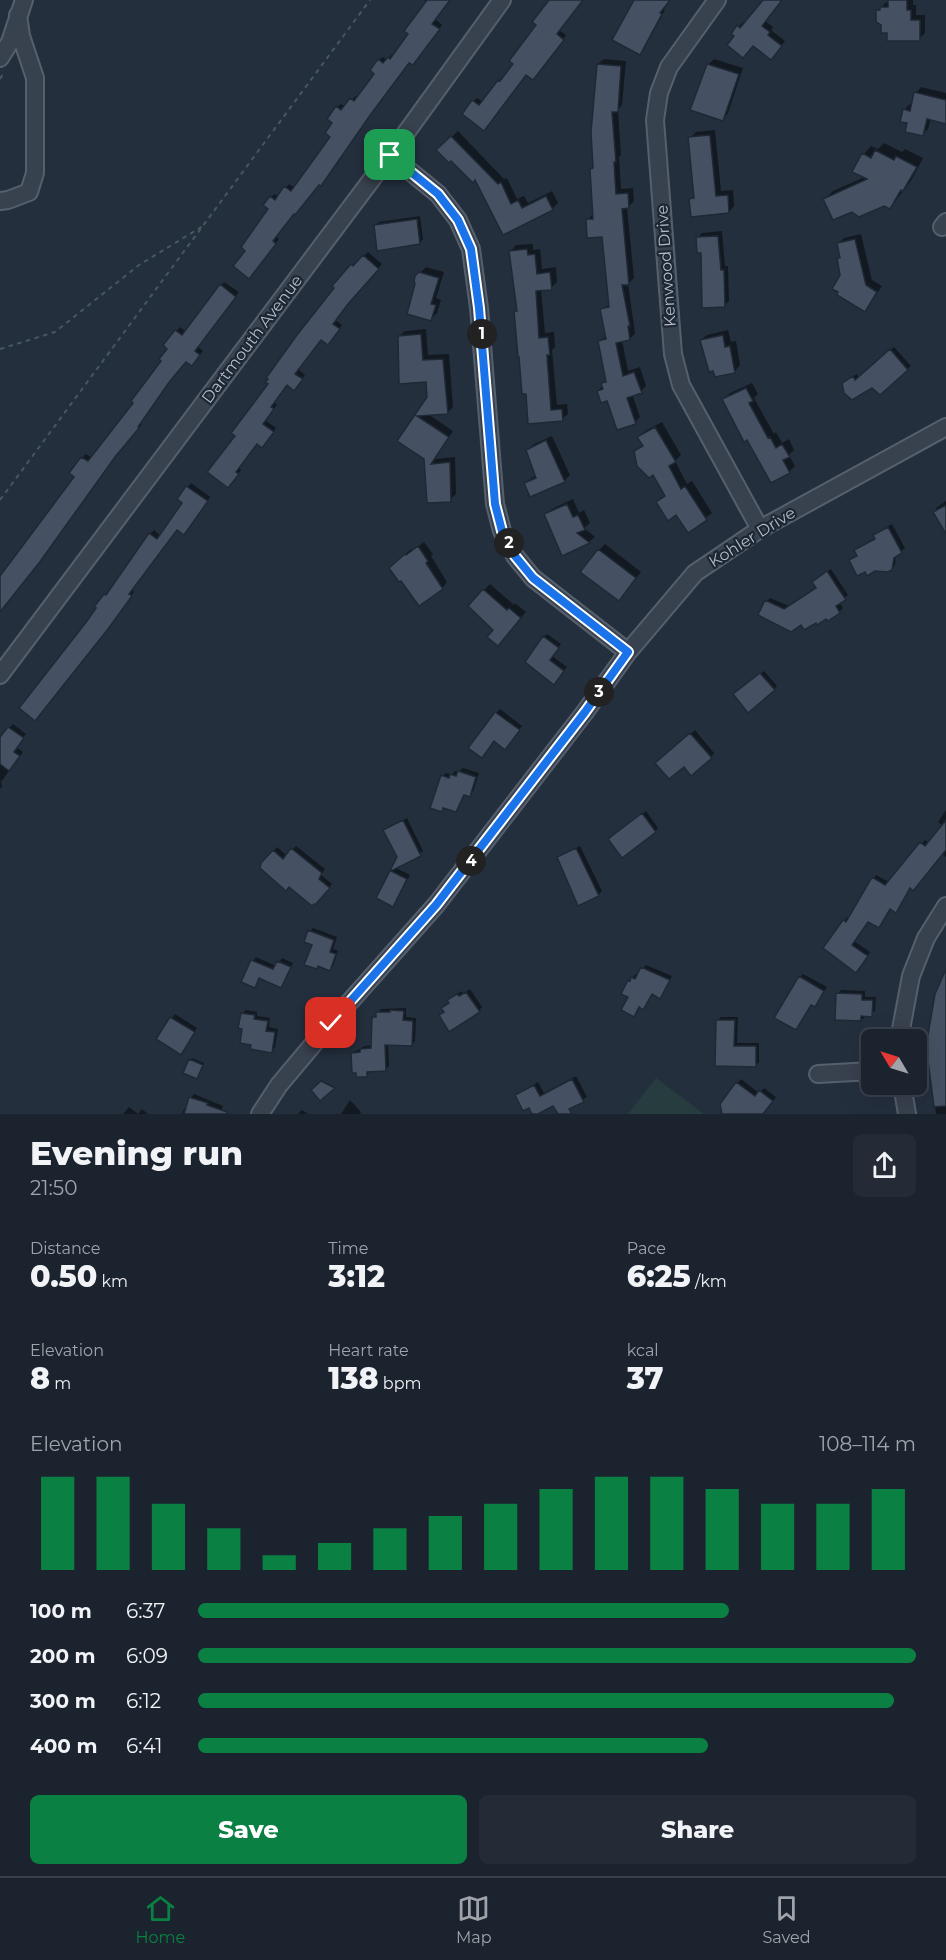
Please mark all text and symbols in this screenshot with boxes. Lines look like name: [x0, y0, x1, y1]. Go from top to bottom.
pin: [364, 129, 415, 180]
icon: arrive: [373, 138, 406, 171]
street label: Kenwood Drive: [652, 204, 680, 328]
street label: Dartmouth Avenue: [198, 271, 306, 407]
pin: 1: [467, 319, 497, 349]
text: 1: [479, 324, 485, 343]
street label: Kohler Drive: [705, 503, 799, 571]
pin: 2: [494, 528, 524, 558]
text: 2: [504, 533, 514, 552]
pin: 3: [584, 677, 614, 707]
text: 3: [594, 682, 604, 701]
pin: 4: [456, 846, 486, 876]
text: 4: [465, 851, 477, 870]
pin: [305, 997, 356, 1048]
icon: check: [314, 1006, 347, 1039]
north arrow: [861, 1029, 927, 1095]
map controls: [861, 1029, 927, 1095]
text: Evening run: [30, 1133, 243, 1173]
button: share: [853, 1134, 916, 1197]
text: 21:50: [30, 1176, 77, 1200]
text: Distance: [30, 1239, 100, 1258]
text: Time: [328, 1239, 368, 1258]
text: Pace: [627, 1239, 666, 1258]
text: 0.50: [30, 1258, 97, 1295]
text: 3:12: [328, 1258, 385, 1295]
text: 6:25: [627, 1258, 691, 1295]
text: km: [97, 1272, 128, 1291]
text: /km: [691, 1272, 727, 1291]
text: Elevation: [30, 1341, 104, 1360]
text: Heart rate: [328, 1341, 409, 1360]
text: kcal: [627, 1341, 659, 1360]
text: 8: [30, 1360, 50, 1397]
text: 138: [328, 1360, 379, 1397]
text: 37: [627, 1360, 664, 1397]
text: m: [50, 1374, 71, 1393]
text: bpm: [379, 1374, 422, 1393]
text: Elevation: [30, 1432, 122, 1456]
text: 108–114 m: [819, 1432, 916, 1456]
text: 100 m: [30, 1599, 92, 1623]
text: 6:37: [126, 1599, 165, 1623]
text: 200 m: [30, 1644, 96, 1668]
text: 6:09: [126, 1644, 168, 1668]
text: 300 m: [30, 1689, 96, 1713]
text: 6:12: [126, 1689, 161, 1713]
text: 400 m: [30, 1734, 98, 1758]
text: 6:41: [126, 1734, 162, 1758]
button: Save: [30, 1795, 467, 1864]
button: Share: [479, 1795, 916, 1864]
tab: Home: [135, 1892, 185, 1947]
tab: Map: [456, 1892, 492, 1947]
tab: Saved: [762, 1892, 811, 1947]

